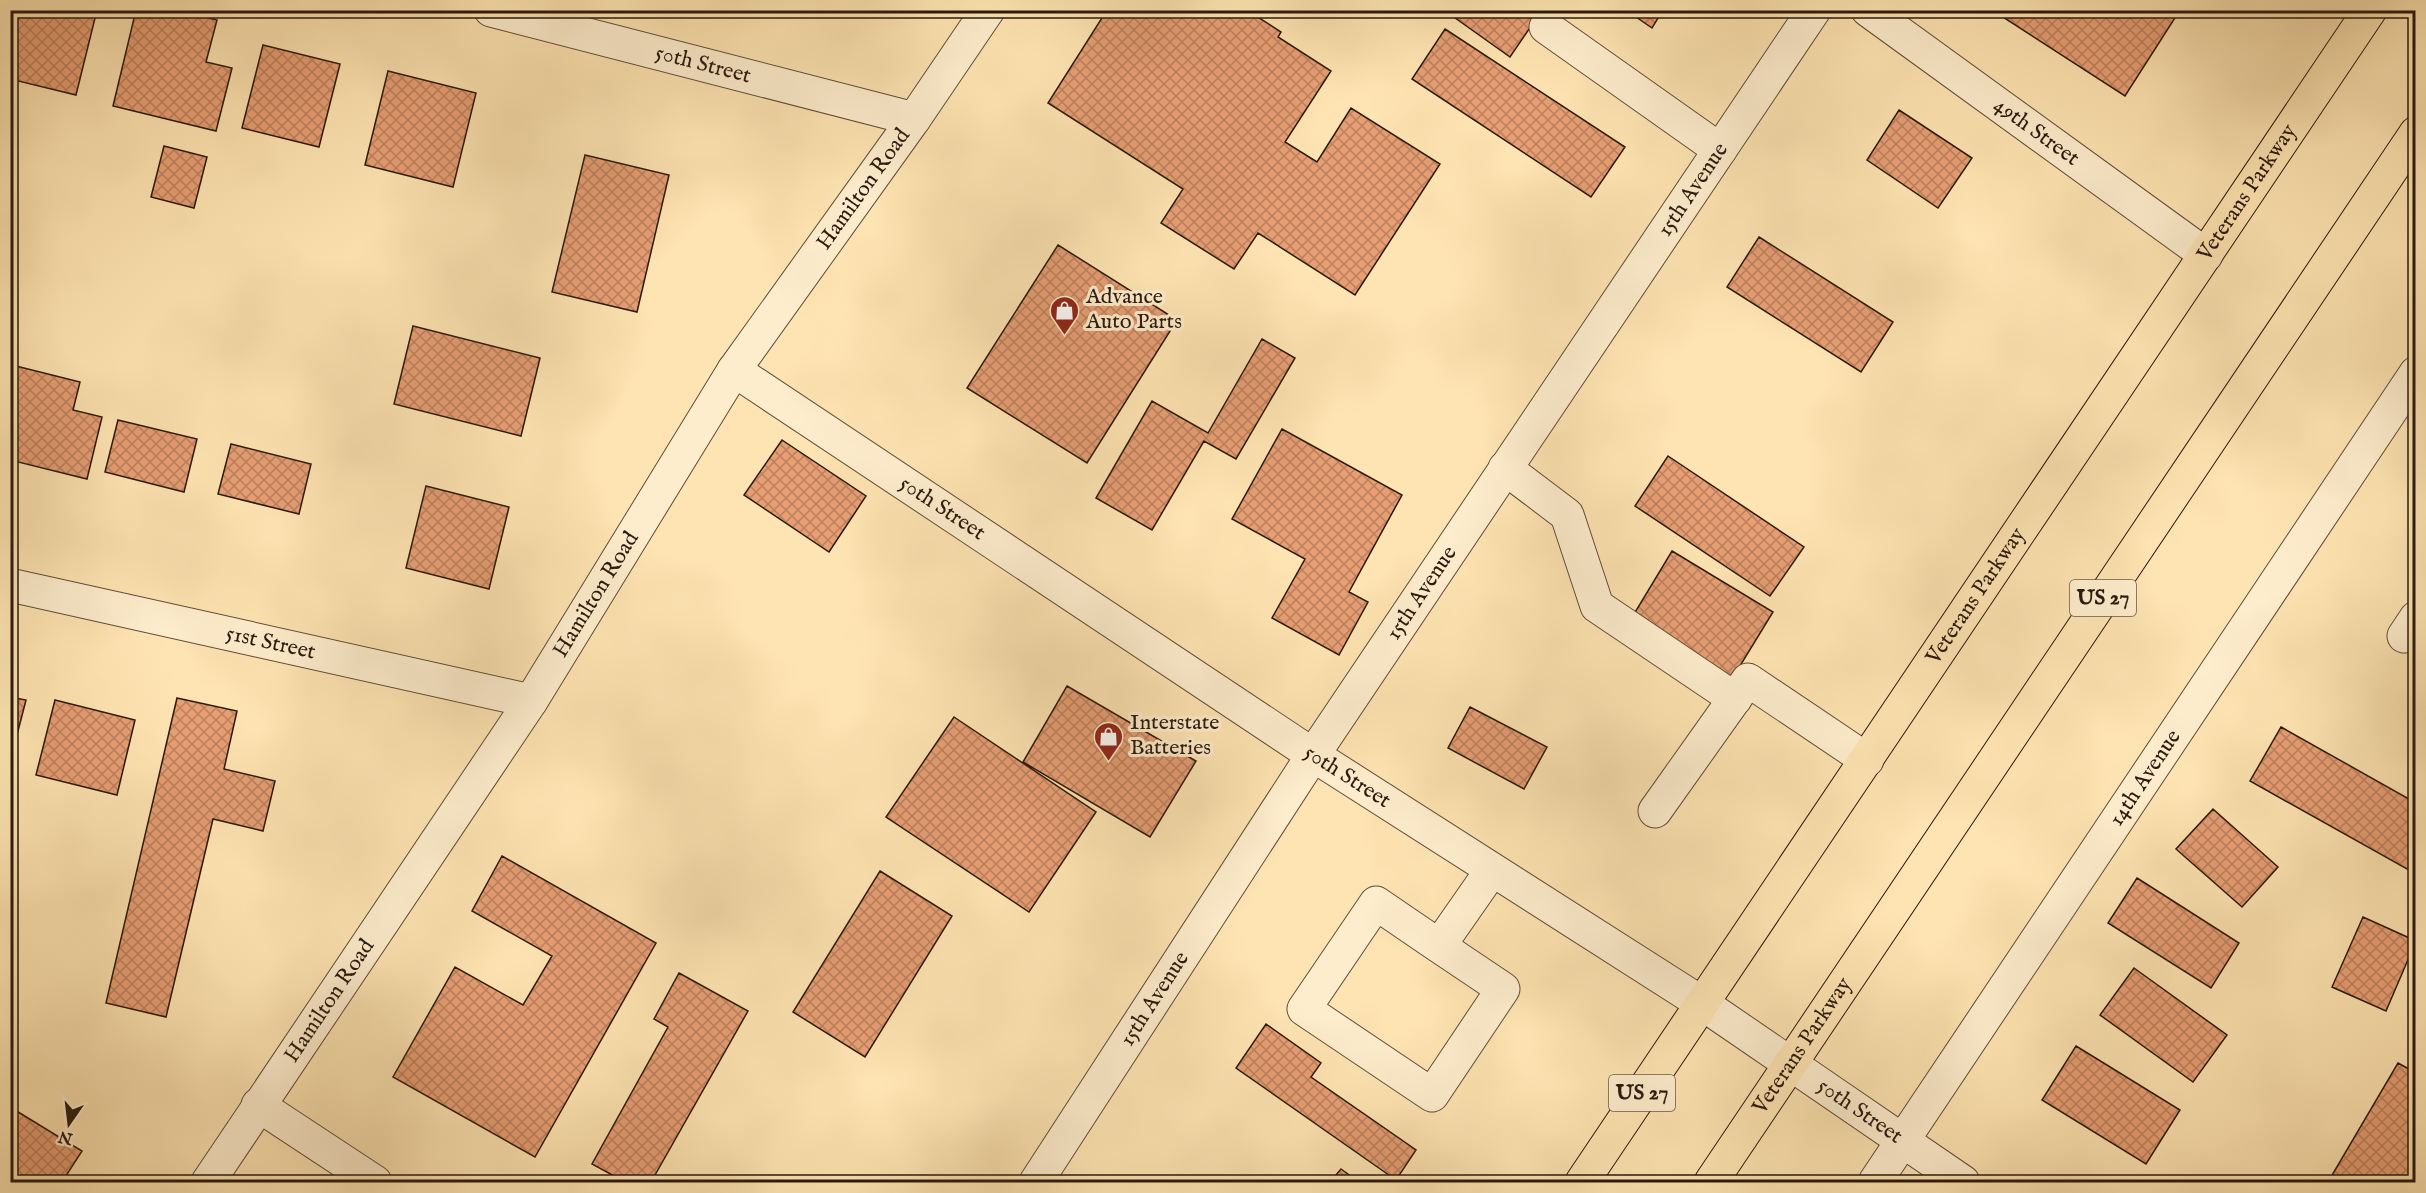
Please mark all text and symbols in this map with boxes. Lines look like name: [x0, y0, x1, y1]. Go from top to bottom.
street label: 50th Street: [652, 39, 754, 90]
street label: 49th Street: [1988, 92, 2085, 173]
street label: Veterans Parkway: [2190, 119, 2303, 268]
street label: Hamilton Road: [811, 123, 917, 256]
street label: 15th Avenue: [1651, 137, 1735, 242]
place label: Advance Auto Parts: [1085, 283, 1182, 336]
shop icon: Advance Auto Parts: [1049, 294, 1081, 336]
street label: 50th Street: [894, 470, 991, 547]
street label: Veterans Parkway: [1919, 522, 2032, 671]
street label: Hamilton Road: [547, 526, 646, 663]
street label: 15th Avenue: [1380, 541, 1463, 646]
road number: US 27: [2070, 580, 2136, 616]
street label: 51st Street: [223, 619, 319, 667]
place label: Interstate Batteries: [1130, 709, 1219, 762]
shop icon: Interstate Batteries: [1093, 720, 1125, 762]
street label: 14th Avenue: [2103, 724, 2187, 832]
street label: 50th Street: [1299, 739, 1396, 815]
street label: Hamilton Road: [278, 934, 381, 1068]
street label: 15th Avenue: [1114, 946, 1196, 1052]
street label: Veterans Parkway: [1746, 972, 1859, 1121]
street label: 50th Street: [1812, 1072, 1908, 1151]
road number: US 27: [1609, 1075, 1675, 1111]
north arrow: [39, 1094, 99, 1154]
text: N: [57, 1125, 76, 1148]

